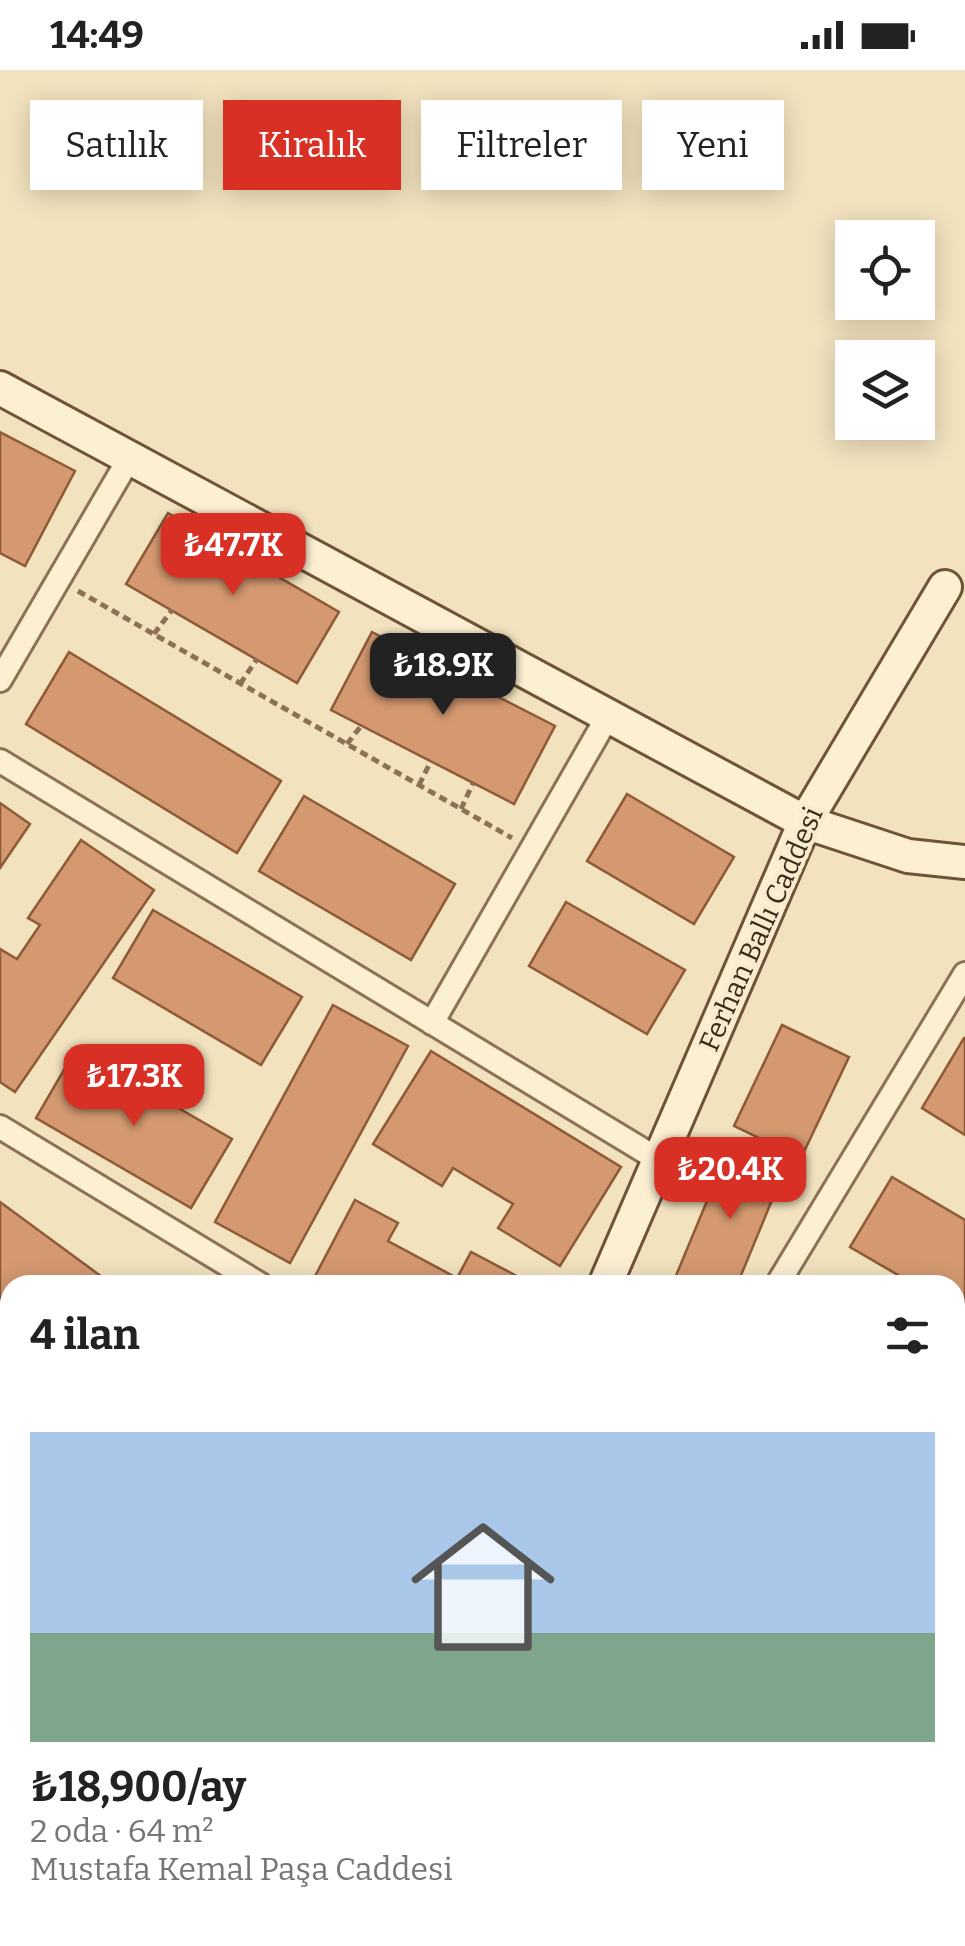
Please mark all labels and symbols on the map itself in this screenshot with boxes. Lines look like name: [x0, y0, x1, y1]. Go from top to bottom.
pin: ₺47.7K: [152, 513, 314, 598]
pin: ₺18.9K: [362, 633, 524, 718]
street label: Ferhan Ballı Caddesi: [692, 802, 830, 1056]
pin: ₺17.3K: [53, 1044, 215, 1129]
pin: ₺20.4K: [649, 1137, 811, 1222]

